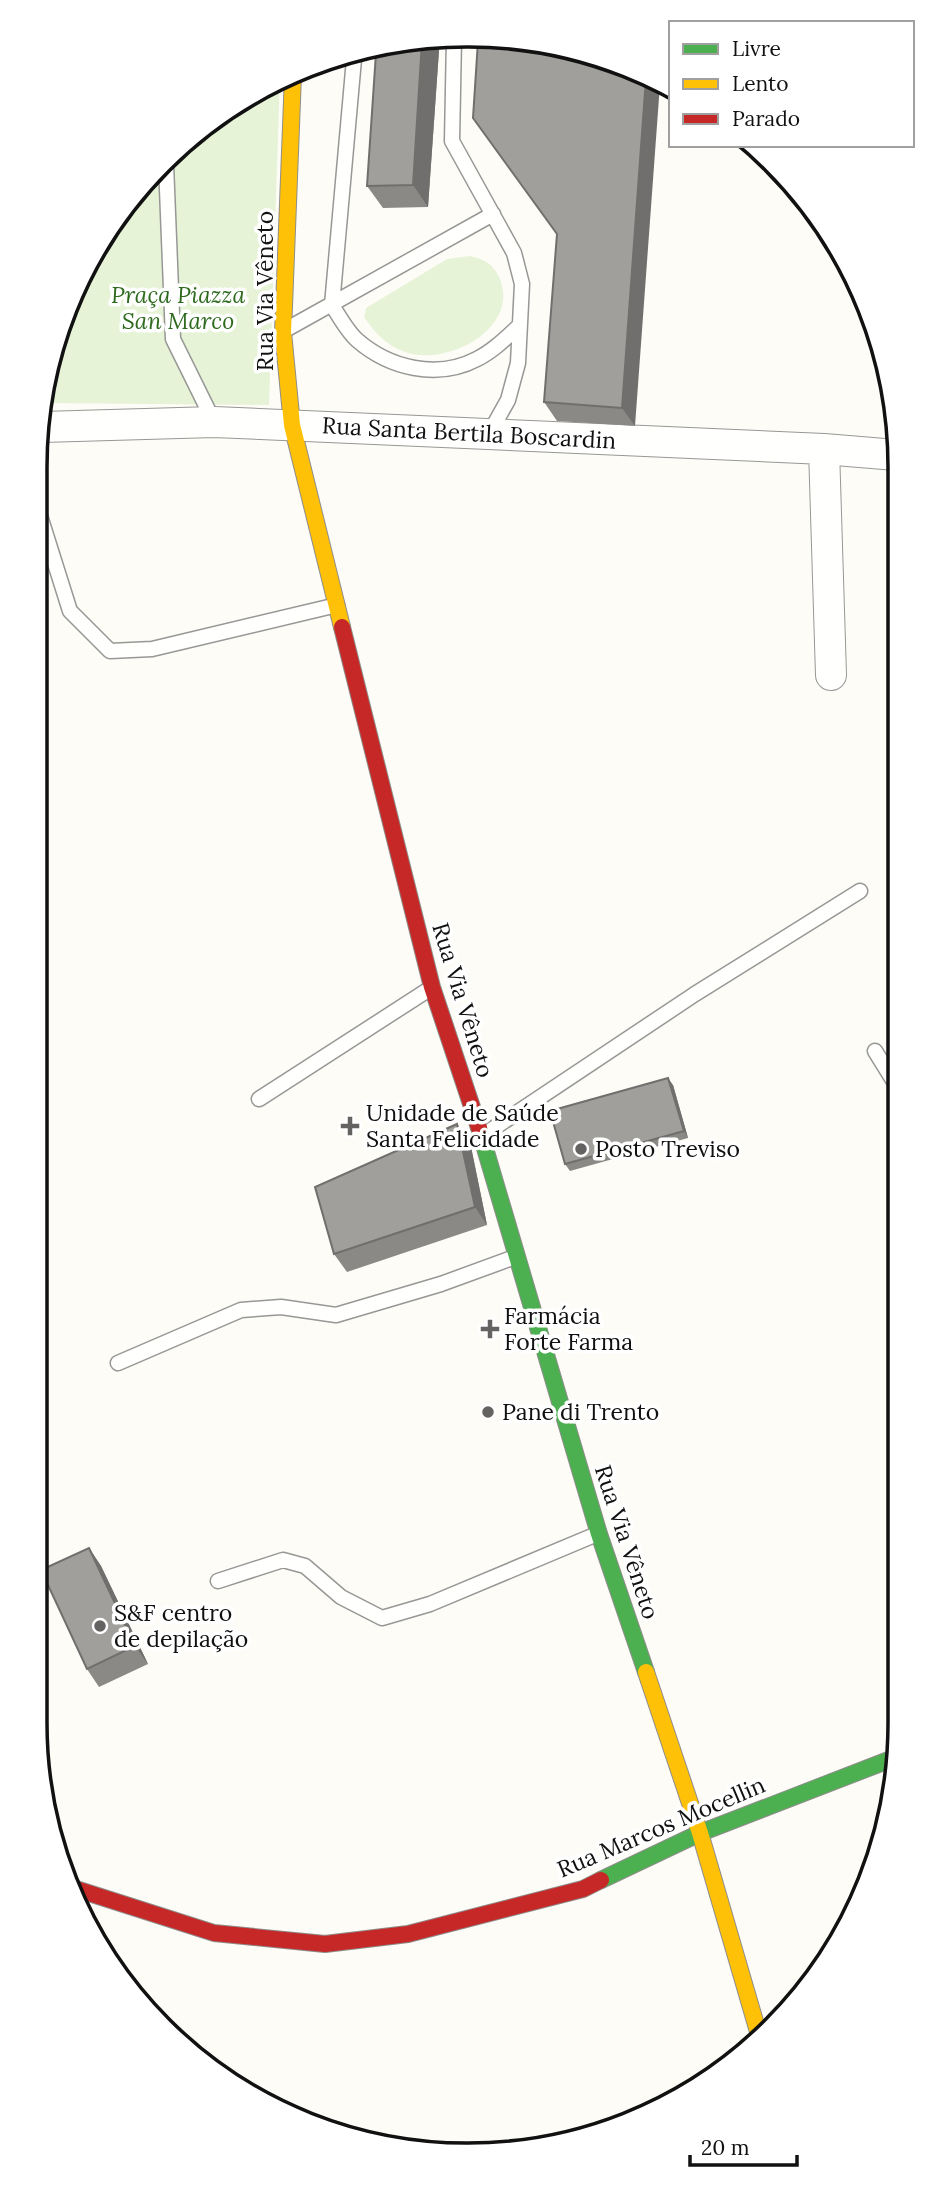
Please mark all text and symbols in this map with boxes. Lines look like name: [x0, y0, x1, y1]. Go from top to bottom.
legend: [669, 21, 914, 147]
text: Livre: [732, 35, 781, 62]
text: Lento: [732, 70, 789, 97]
text: Parado: [732, 105, 800, 132]
street label: Rua Via Vêneto: [250, 211, 279, 371]
park label: Praça Piazza San Marco: [111, 280, 245, 335]
street label: Rua Santa Bertila Boscardin: [321, 410, 617, 455]
street label: Rua Via Vêneto: [426, 919, 501, 1081]
place label: Unidade de Saúde Santa Felicidade: [366, 1098, 559, 1153]
marker: Unidade de Saúde Santa Felicidade: [340, 1116, 360, 1136]
place label: Posto Treviso: [595, 1134, 740, 1163]
marker: Posto Treviso: [573, 1141, 589, 1157]
place label: Farmácia Forte Farma: [504, 1301, 633, 1356]
marker: Farmácia Forte Farma: [482, 1321, 498, 1337]
place label: Pane di Trento: [502, 1397, 659, 1426]
marker: Pane di Trento: [480, 1404, 496, 1420]
street label: Rua Via Vêneto: [589, 1461, 666, 1623]
place label: S&F centro de depilação: [114, 1598, 248, 1653]
marker: S&F centro de depilação: [92, 1618, 108, 1634]
street label: Rua Marcos Mocellin: [552, 1770, 769, 1883]
scale bar: [690, 2124, 797, 2168]
text: 20 m: [701, 2134, 750, 2161]

